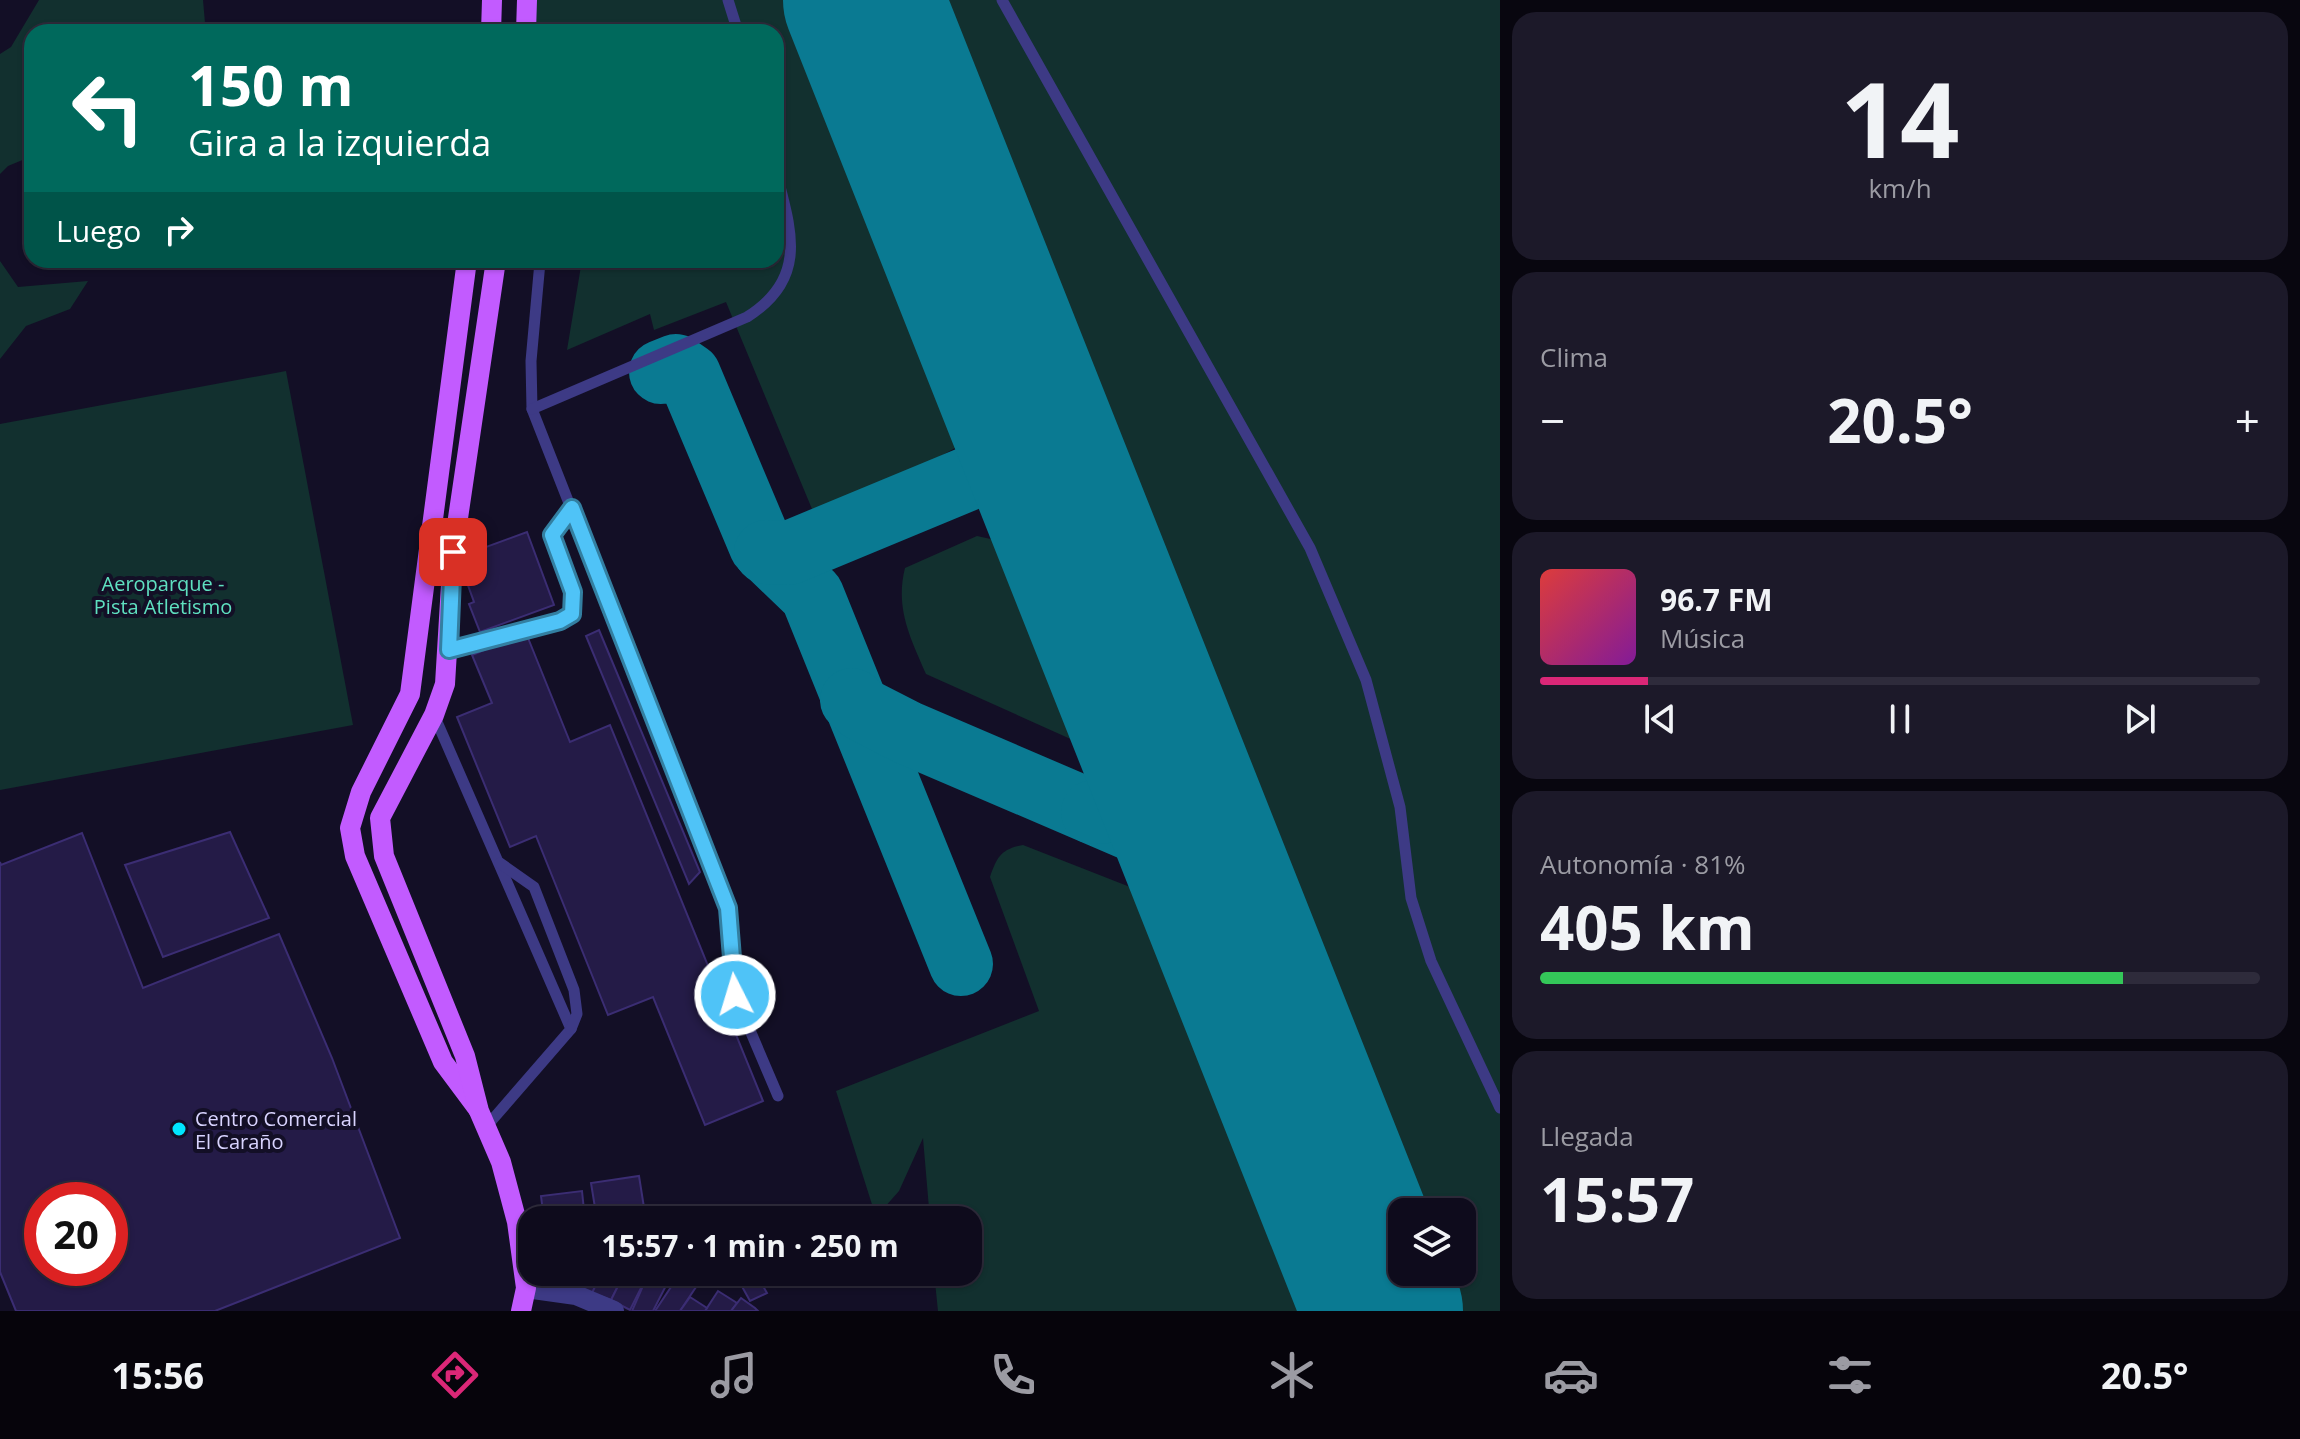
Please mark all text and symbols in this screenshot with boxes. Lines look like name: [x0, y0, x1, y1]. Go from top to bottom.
text: 150 m: [188, 46, 354, 122]
text: 14: [1841, 47, 1959, 188]
icon: left: [56, 56, 160, 160]
text: Gira a la izquierda: [188, 118, 491, 167]
text: km/h: [1868, 170, 1932, 206]
icon: right: [157, 208, 201, 252]
text: Luego: [56, 210, 141, 251]
text: Clima: [1540, 339, 1608, 375]
text: 20.5°: [1827, 379, 1973, 461]
text: −: [1540, 390, 1565, 450]
text: +: [2235, 390, 2260, 450]
pin: [419, 518, 487, 586]
icon: arrive: [431, 530, 475, 574]
park label: Aeroparque - Pista Atletismo: [94, 570, 232, 620]
text: 96.7 FM: [1660, 579, 1773, 620]
text: Música: [1660, 620, 1745, 656]
icon: previous: [1638, 697, 1682, 741]
icon: pause: [1878, 697, 1922, 741]
icon: next: [2118, 697, 2162, 741]
text: Autonomía · 81%: [1540, 846, 1746, 882]
text: 405 km: [1540, 886, 1755, 968]
position arrow: [693, 953, 777, 1037]
place label: Centro Comercial El Caraño: [195, 1105, 357, 1155]
text: Llegada: [1540, 1118, 1634, 1154]
marker: Centro Comercial El Caraño: [170, 1120, 188, 1138]
text: 15:57: [1540, 1158, 1694, 1240]
speed limit sign: 20: [24, 1182, 128, 1286]
map controls: [1388, 1198, 1476, 1286]
button: layers: [1388, 1198, 1476, 1286]
text: 15:57 · 1 min · 250 m: [601, 1225, 899, 1266]
icon: directions: [427, 1347, 483, 1403]
icon: music: [706, 1347, 762, 1403]
icon: phone: [985, 1347, 1041, 1403]
icon: climate: [1264, 1347, 1320, 1403]
icon: car: [1543, 1347, 1599, 1403]
icon: filters: [1822, 1347, 1878, 1403]
text: 15:56: [111, 1351, 204, 1400]
text: 20.5°: [2101, 1351, 2188, 1400]

